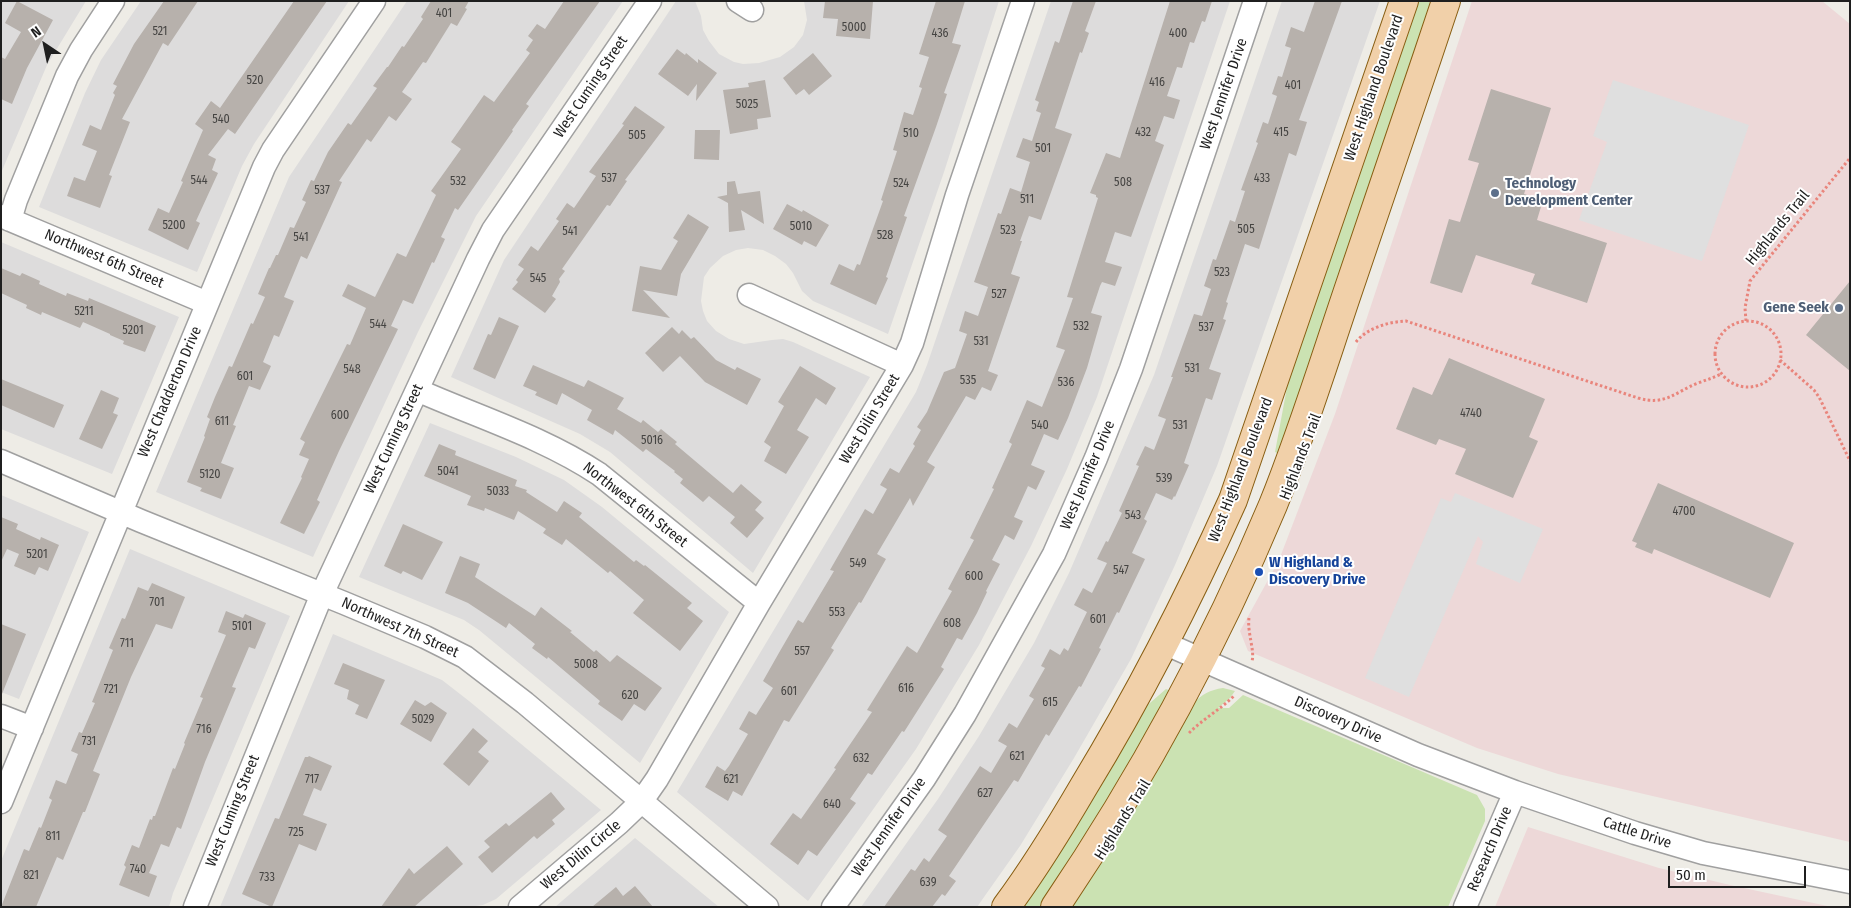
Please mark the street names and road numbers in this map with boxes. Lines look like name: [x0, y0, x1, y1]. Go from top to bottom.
street label: West Highland Boulevard: [1340, 12, 1408, 164]
street label: West Cuming Street: [550, 33, 632, 141]
street label: West Jennifer Drive: [1196, 36, 1252, 152]
street label: Highlands Trail: [1742, 187, 1814, 269]
street label: Northwest 6th Street: [42, 226, 166, 292]
street label: West Chadderton Drive: [134, 324, 206, 460]
street label: West Dilin Street: [836, 371, 904, 467]
street label: West Cuming Street: [361, 381, 427, 497]
street label: West Highland Boulevard: [1205, 395, 1277, 545]
street label: Highlands Trail: [1276, 411, 1326, 503]
street label: West Jennifer Drive: [1057, 418, 1119, 532]
street label: Northwest 6th Street: [579, 459, 691, 551]
street label: Northwest 7th Street: [339, 594, 461, 662]
street label: Discovery Drive: [1291, 693, 1385, 747]
street label: West Cuming Street: [202, 752, 264, 870]
street label: West Jennifer Drive: [848, 774, 930, 880]
street label: Highlands Trail: [1091, 777, 1155, 863]
street label: Research Drive: [1464, 804, 1516, 894]
street label: Cattle Drive: [1600, 813, 1674, 853]
street label: West Dilin Circle: [537, 816, 625, 894]

